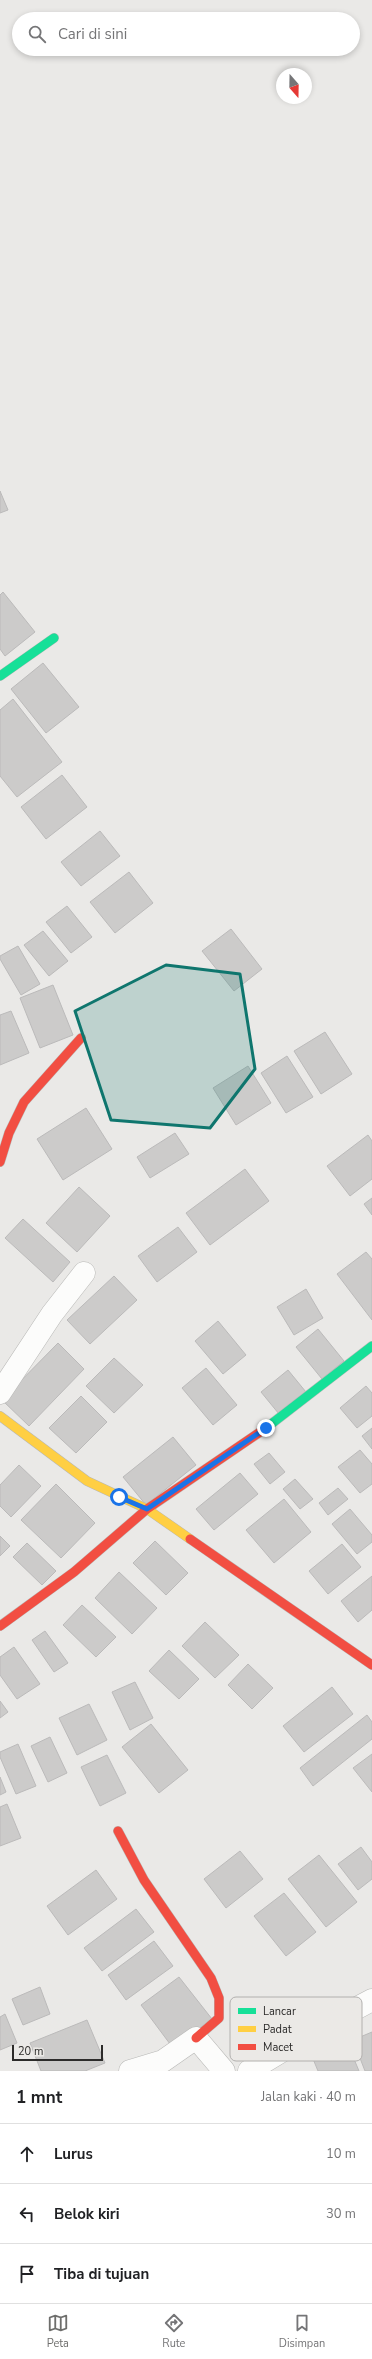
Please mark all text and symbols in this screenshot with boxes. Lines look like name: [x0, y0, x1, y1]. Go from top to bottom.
search box: [12, 12, 360, 56]
icon: search: [26, 23, 48, 45]
text: Cari di sini: [58, 24, 127, 44]
north arrow: [276, 68, 312, 104]
route end: [257, 1419, 275, 1437]
route start: [110, 1488, 128, 1506]
legend: [230, 1997, 362, 2061]
text: Lancar: [263, 2004, 296, 2019]
text: Padat: [263, 2022, 292, 2037]
text: Macet: [263, 2040, 293, 2055]
scale bar: [12, 2043, 103, 2062]
text: 20 m: [18, 2044, 43, 2059]
text: 1 mnt: [16, 2086, 62, 2109]
text: Jalan kaki · 40 m: [261, 2088, 356, 2106]
icon: ahead: [16, 2143, 38, 2165]
text: Lurus: [54, 2144, 93, 2164]
text: 10 m: [326, 2145, 356, 2163]
icon: left: [16, 2203, 38, 2225]
text: Belok kiri: [54, 2204, 119, 2224]
text: 30 m: [326, 2205, 356, 2223]
icon: arrive: [16, 2263, 38, 2285]
text: Tiba di tujuan: [54, 2264, 149, 2284]
tab: Peta: [47, 2312, 69, 2351]
tab: Rute: [162, 2312, 185, 2351]
tab: Disimpan: [279, 2312, 325, 2351]

